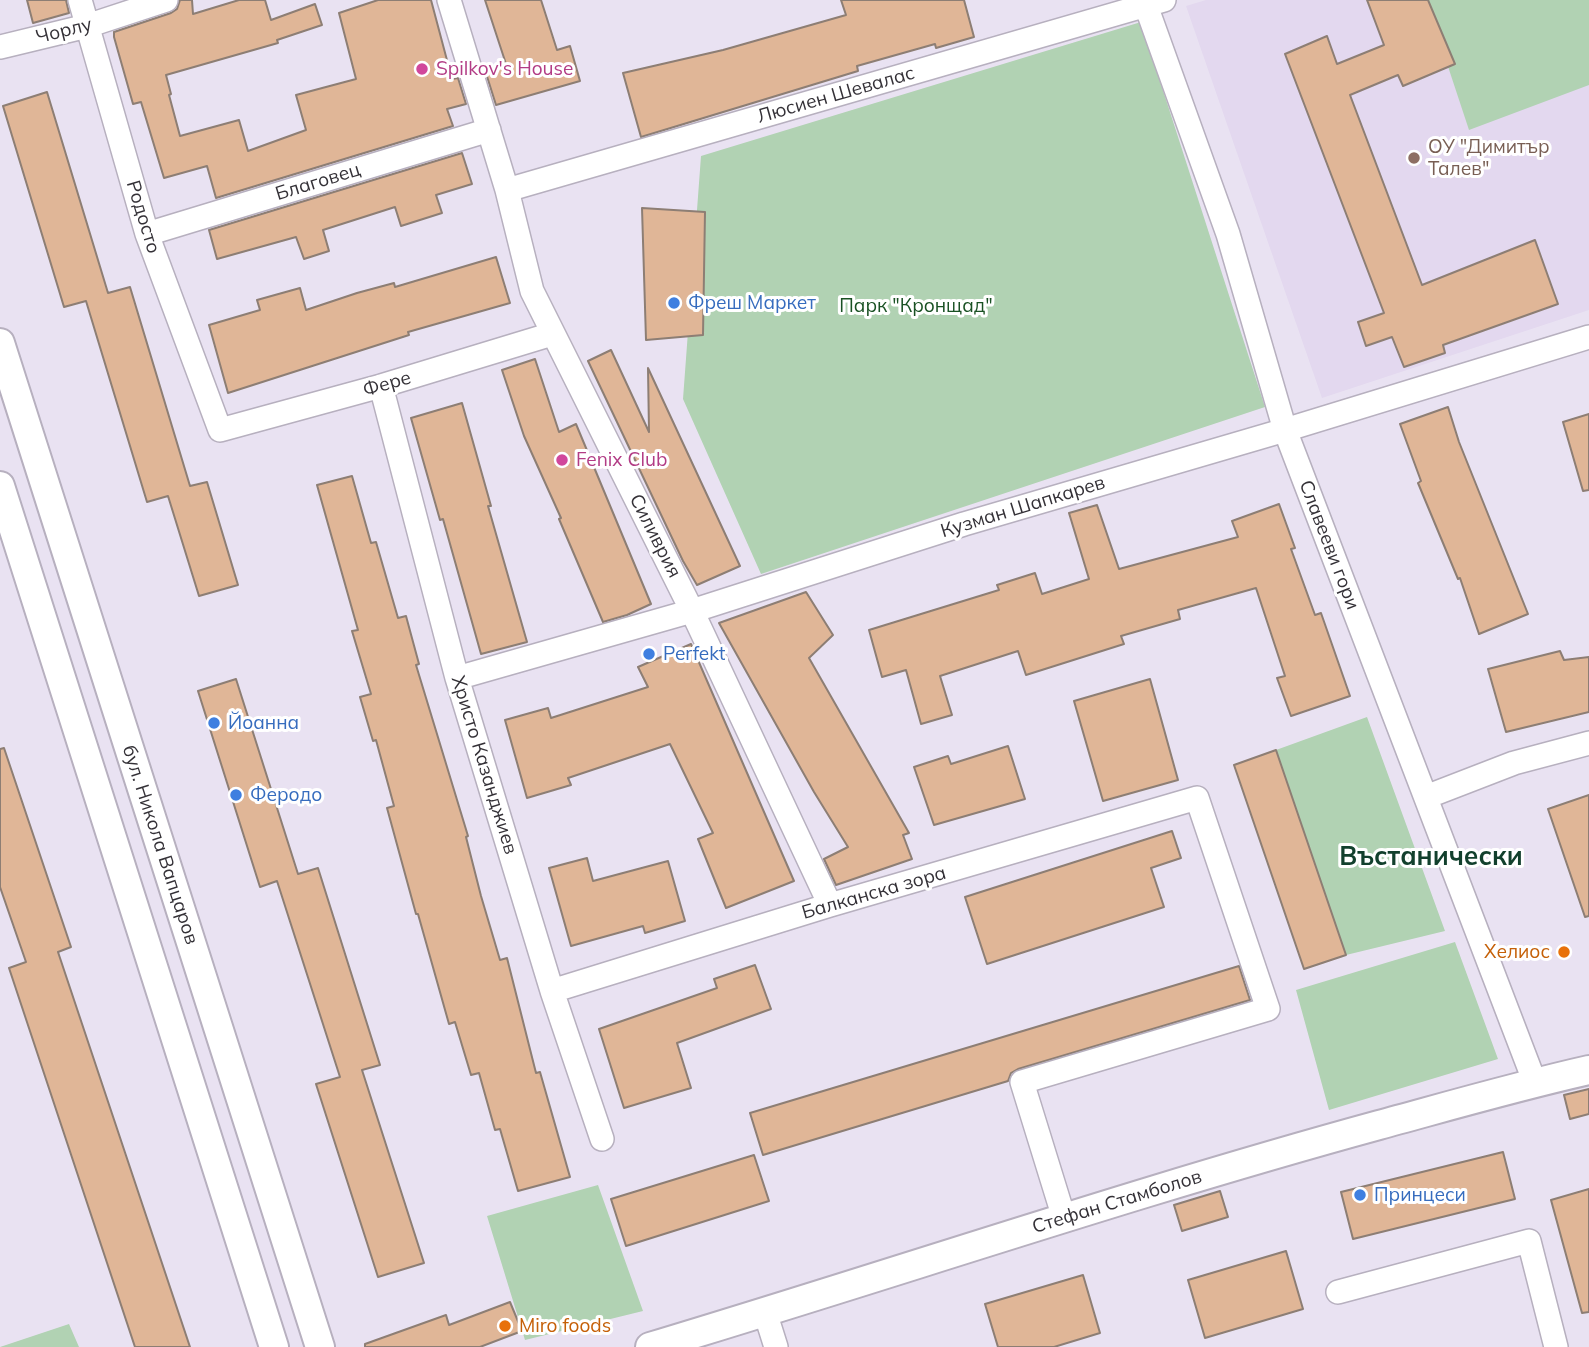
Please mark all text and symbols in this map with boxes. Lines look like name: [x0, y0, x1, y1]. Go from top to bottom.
street label: Чорлу: [34, 13, 94, 49]
place label: Spilkov's House: [436, 58, 573, 80]
marker: Spilkov's House: [414, 61, 430, 77]
street label: Люсиен Шевалас: [755, 62, 917, 128]
place label: ОУ "Димитър Талев": [1428, 136, 1550, 180]
marker: ОУ "Димитър Талев": [1406, 150, 1422, 166]
street label: Благовец: [273, 158, 363, 206]
street label: Родосто: [121, 178, 165, 256]
place label: Фреш Маркет: [688, 292, 816, 314]
marker: Фреш Маркет: [666, 295, 682, 311]
park label: Парк "Кронщад": [839, 295, 993, 317]
street label: Фере: [360, 366, 414, 402]
place label: Fenix Club: [576, 449, 667, 471]
marker: Fenix Club: [554, 452, 570, 468]
street label: Кузман Шапкарев: [938, 471, 1108, 543]
street label: Славееви гори: [1294, 477, 1364, 613]
street label: Силиврия: [624, 490, 686, 582]
place label: Perfekt: [663, 643, 725, 665]
marker: Perfekt: [641, 646, 657, 662]
street label: Христо Казанджиев: [446, 673, 522, 857]
place label: Йоанна: [228, 712, 299, 734]
marker: Йоанна: [206, 715, 222, 731]
street label: бул. Никола Вапцаров: [117, 743, 203, 947]
place label: Феродо: [250, 784, 322, 806]
marker: Феродо: [228, 787, 244, 803]
district label: Въстанически: [1339, 841, 1523, 873]
street label: Балканска зора: [799, 862, 949, 924]
place label: Хелиос: [1484, 941, 1550, 963]
marker: Хелиос: [1556, 944, 1572, 960]
street label: Стефан Стамболов: [1029, 1165, 1205, 1239]
place label: Принцеси: [1374, 1184, 1466, 1206]
marker: Принцеси: [1352, 1187, 1368, 1203]
place label: Miro foods: [519, 1315, 611, 1337]
marker: Miro foods: [497, 1318, 513, 1334]

